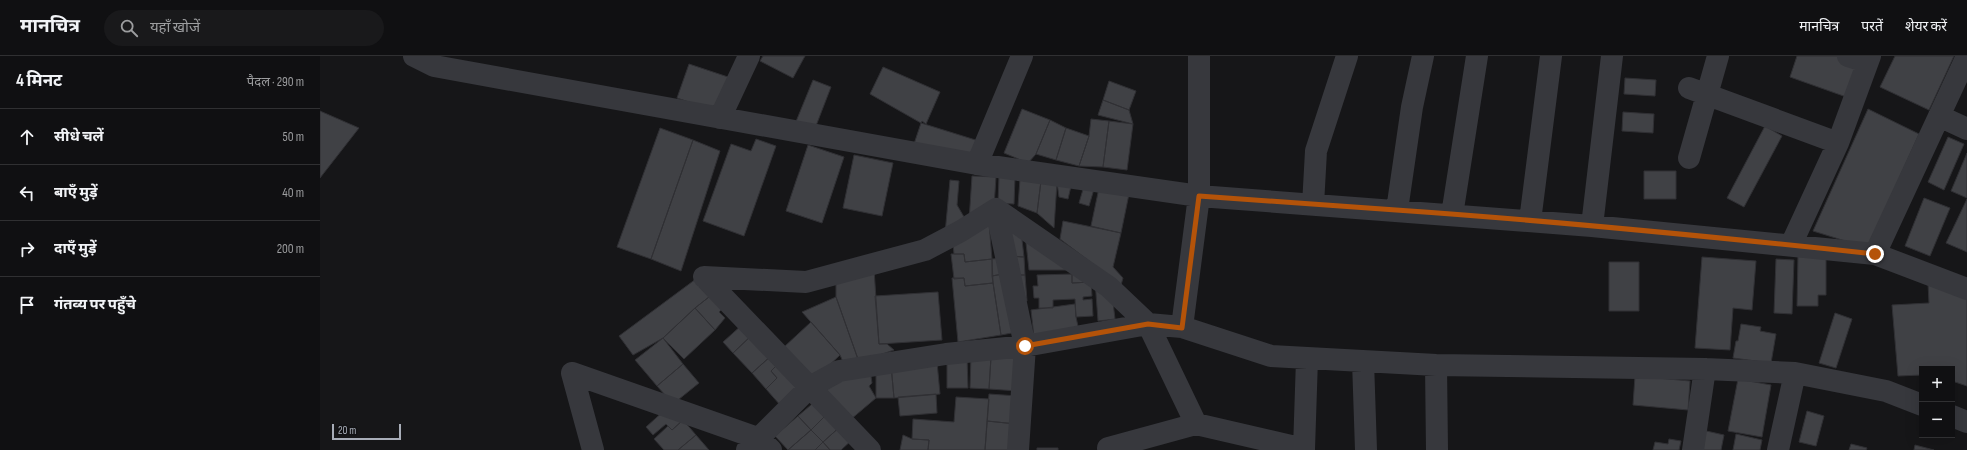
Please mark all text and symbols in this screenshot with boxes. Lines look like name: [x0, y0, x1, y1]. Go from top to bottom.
search box: [104, 10, 384, 46]
text: मानचित्र: [20, 15, 80, 38]
icon: search: [118, 17, 140, 39]
text: यहाँ खोजें: [150, 18, 200, 37]
text: मानचित्र: [1799, 18, 1839, 35]
text: परतें: [1861, 18, 1883, 35]
text: शेयर करें: [1905, 18, 1947, 35]
text: 4 मिनट: [16, 71, 62, 91]
text: पैदल · 290 m: [247, 74, 304, 90]
icon: ahead: [16, 126, 38, 148]
text: सीधे चलें: [54, 127, 104, 146]
text: 50 m: [283, 129, 304, 145]
icon: left: [16, 182, 38, 204]
text: बाएँ मुड़ें: [54, 183, 97, 202]
text: 40 m: [282, 185, 304, 201]
icon: right: [16, 238, 38, 260]
text: दाएँ मुड़ें: [54, 239, 97, 258]
text: 200 m: [277, 241, 304, 257]
route end: [1866, 245, 1884, 263]
icon: arrive: [16, 294, 38, 316]
text: गंतव्य पर पहुँचे: [54, 295, 136, 314]
route start: [1016, 337, 1034, 355]
map controls: [1919, 366, 1955, 438]
button: +: [1919, 366, 1955, 402]
button: −: [1919, 402, 1955, 438]
scale bar: [332, 422, 401, 441]
text: 20 m: [338, 424, 356, 437]

